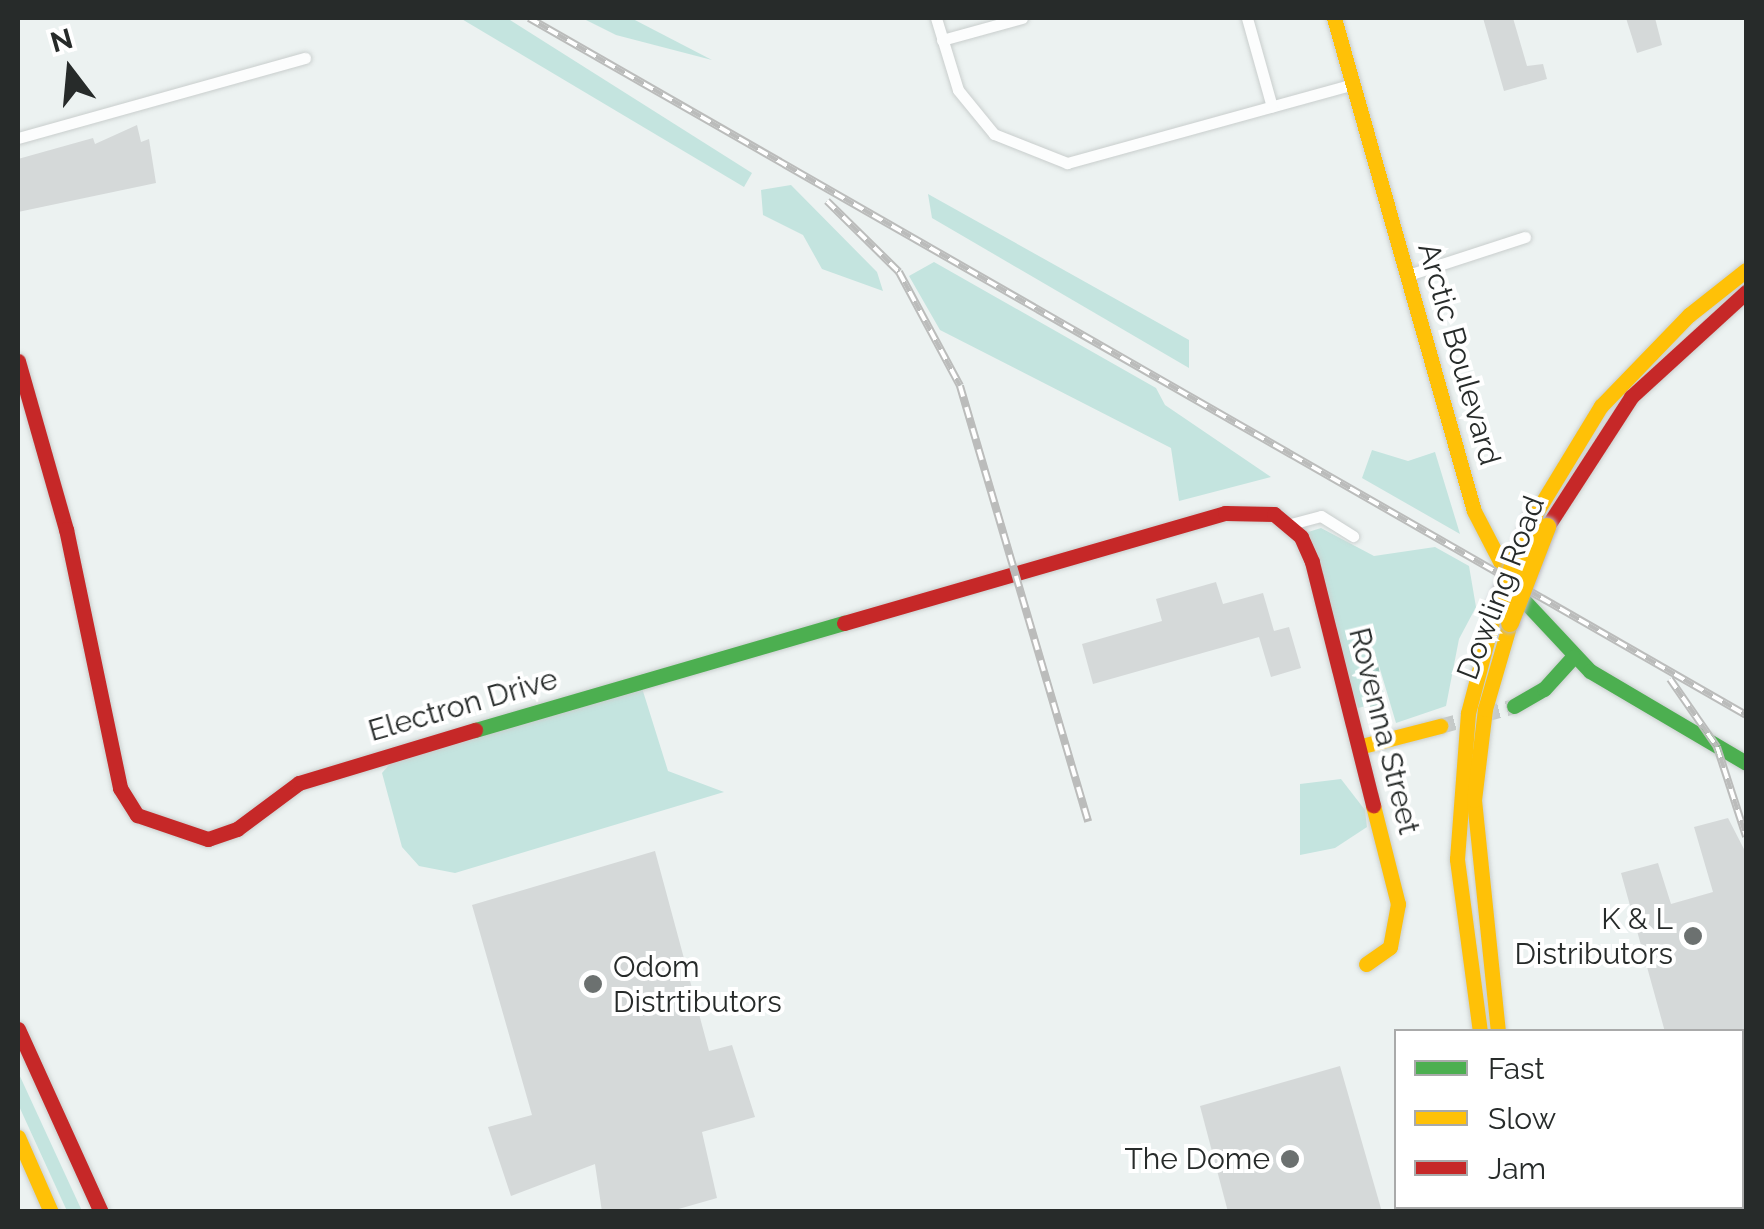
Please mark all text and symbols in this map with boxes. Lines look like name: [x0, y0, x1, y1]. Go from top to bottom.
north arrow: [20, 20, 120, 120]
text: N: [47, 22, 76, 59]
street label: Arctic Boulevard: [1410, 239, 1508, 469]
street label: Dowling Road: [1450, 491, 1552, 685]
street label: Rovenna Street: [1341, 624, 1427, 838]
street label: Electron Drive: [364, 661, 562, 749]
place label: K & L Distributors: [1514, 901, 1673, 972]
marker: K & L Distributors: [1682, 925, 1704, 947]
place label: Odom Distrtibutors: [613, 949, 782, 1020]
marker: Odom Distrtibutors: [582, 973, 604, 995]
legend: [1394, 1029, 1744, 1209]
text: Fast: [1488, 1051, 1545, 1086]
text: Slow: [1488, 1101, 1556, 1136]
place label: The Dome: [1124, 1141, 1270, 1177]
marker: The Dome: [1279, 1148, 1301, 1170]
text: Jam: [1488, 1151, 1546, 1186]

